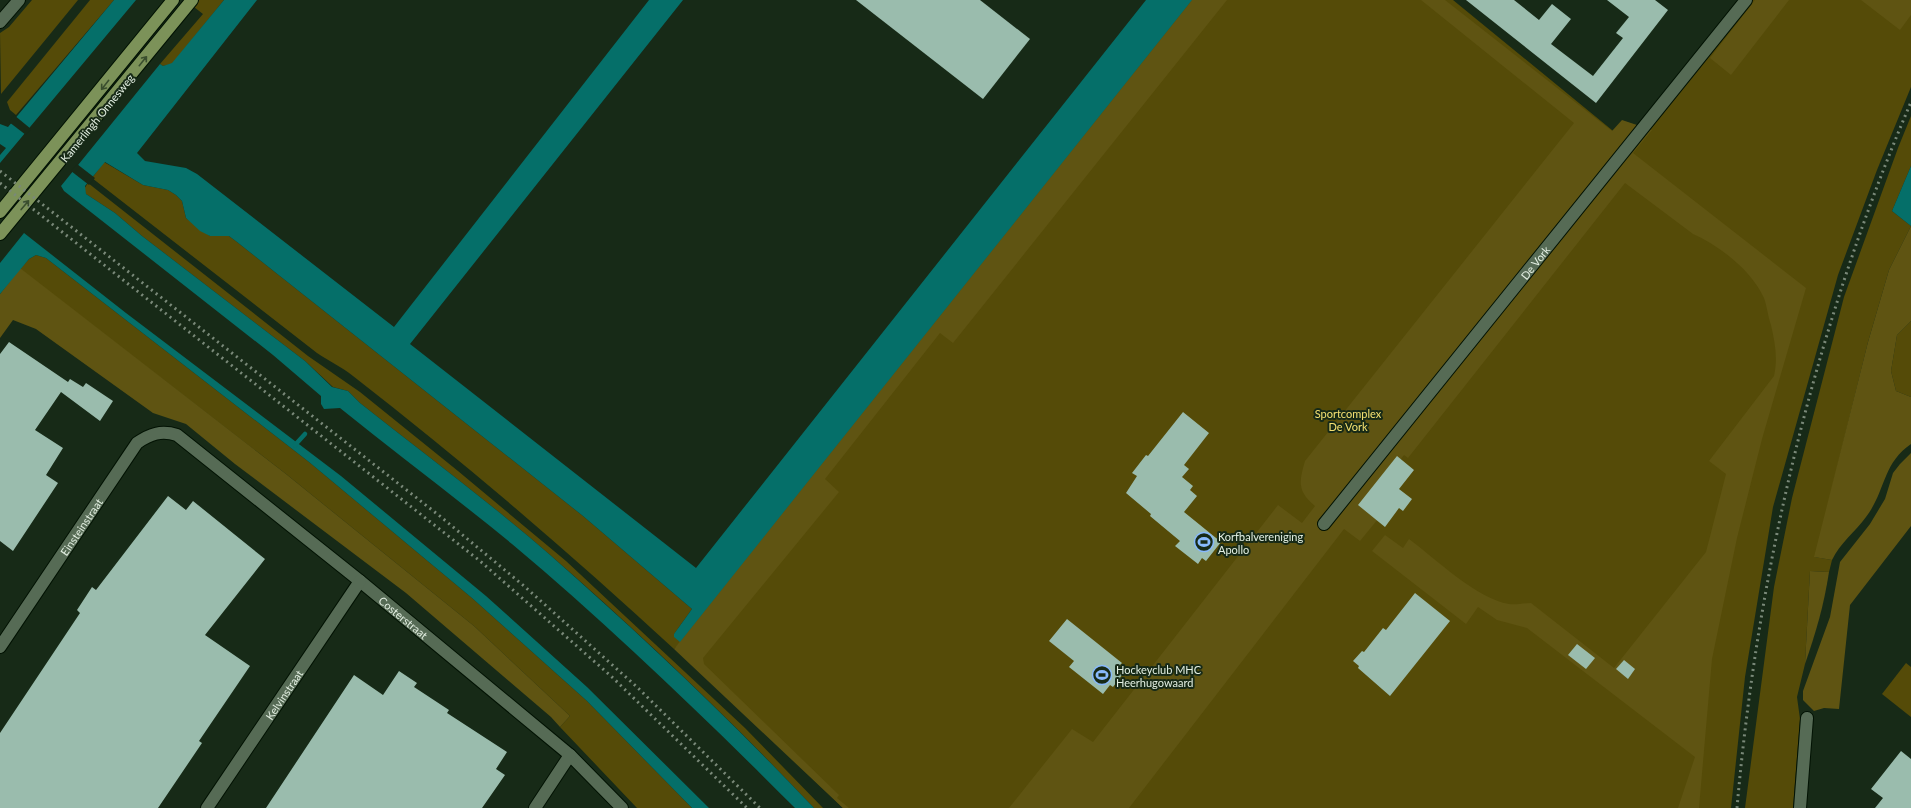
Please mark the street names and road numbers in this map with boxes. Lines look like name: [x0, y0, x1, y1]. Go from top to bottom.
street label: Kamerlingh Onnesweg: [58, 71, 137, 165]
street label: De Vork: [1517, 243, 1552, 282]
street label: Einsteinstraat: [57, 496, 105, 558]
street label: Costerstraat: [377, 593, 431, 641]
street label: Kelvinstraat: [262, 667, 305, 722]

